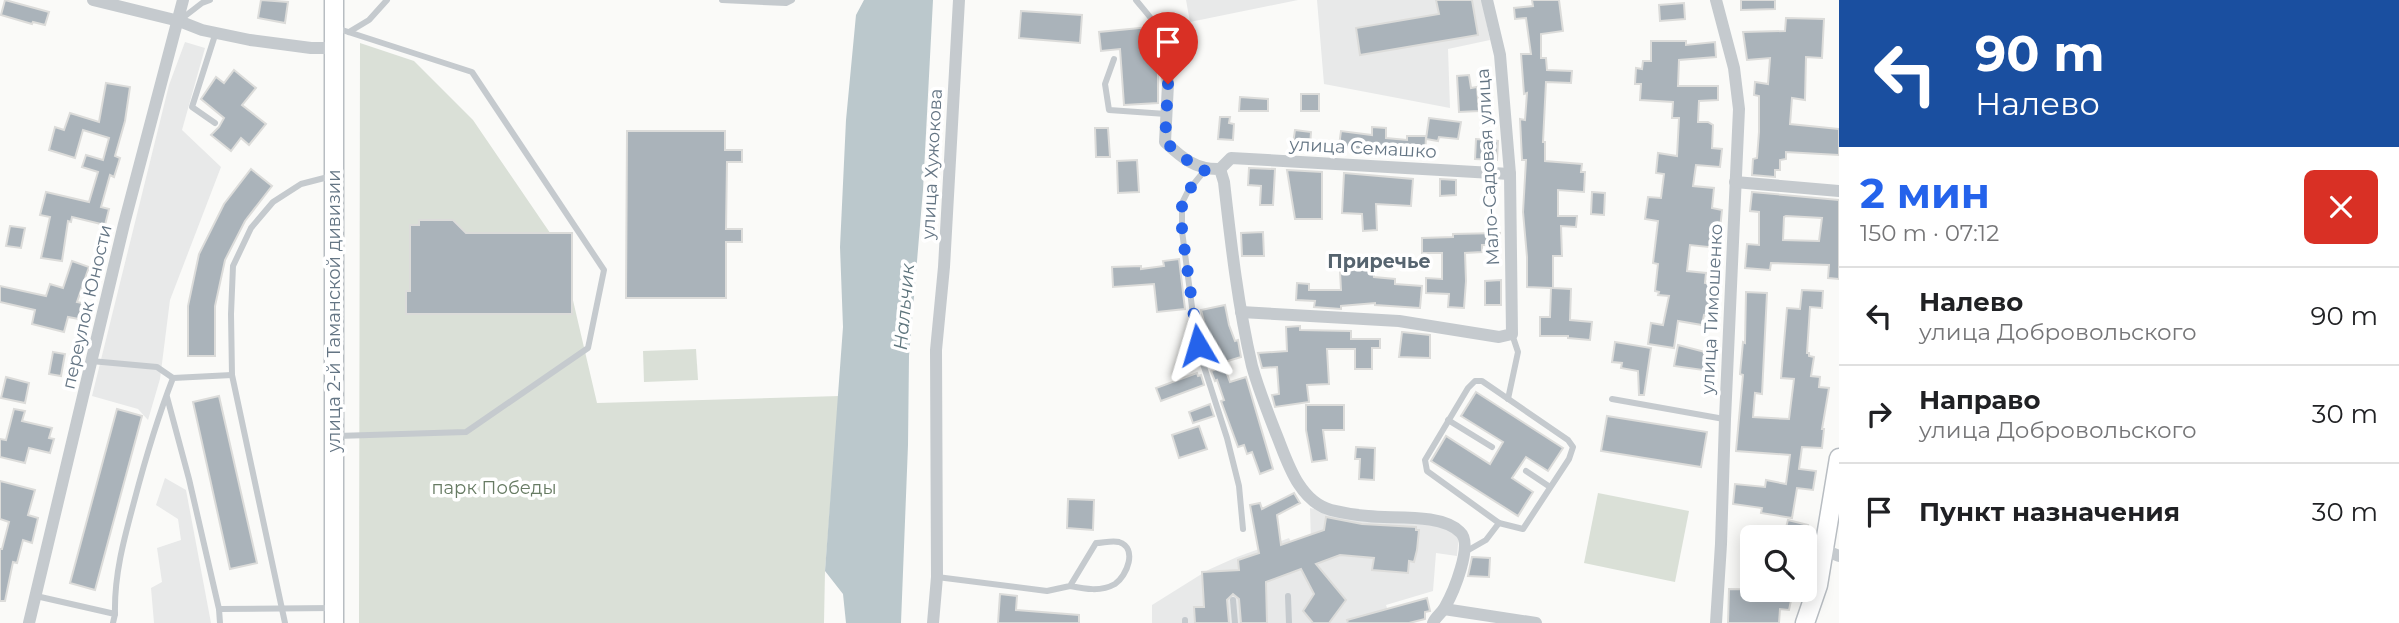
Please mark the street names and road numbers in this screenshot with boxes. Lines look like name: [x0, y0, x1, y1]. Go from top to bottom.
street label: Мало-Садовая улица: [1472, 68, 1504, 266]
street label: улица Хужокова: [917, 88, 947, 241]
street label: улица Семашко: [1288, 133, 1437, 163]
street label: улица 2-й Таманской дивизии: [323, 169, 345, 454]
street label: переулок Юности: [57, 223, 117, 391]
street label: улица Тимошенко: [1696, 223, 1727, 396]

